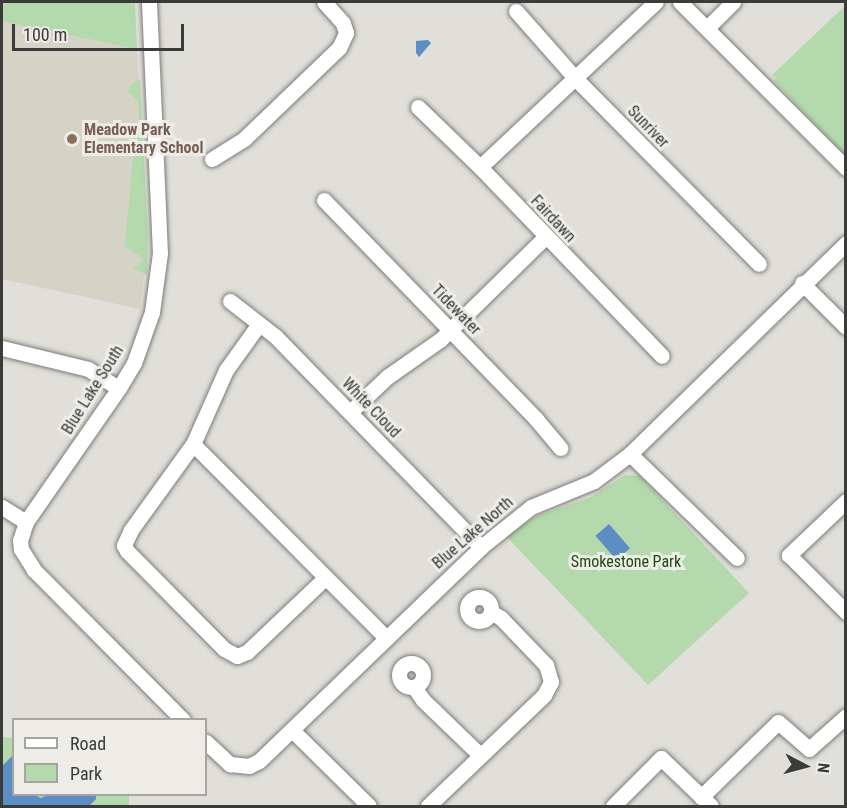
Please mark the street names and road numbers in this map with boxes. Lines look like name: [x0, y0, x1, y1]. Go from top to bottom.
street label: Sunriver: [623, 102, 673, 152]
street label: Fairdawn: [526, 192, 580, 246]
street label: Tidewater: [427, 281, 485, 339]
street label: Blue Lake South: [58, 342, 128, 438]
street label: White Cloud: [338, 374, 404, 442]
street label: Blue Lake North: [429, 493, 517, 573]

